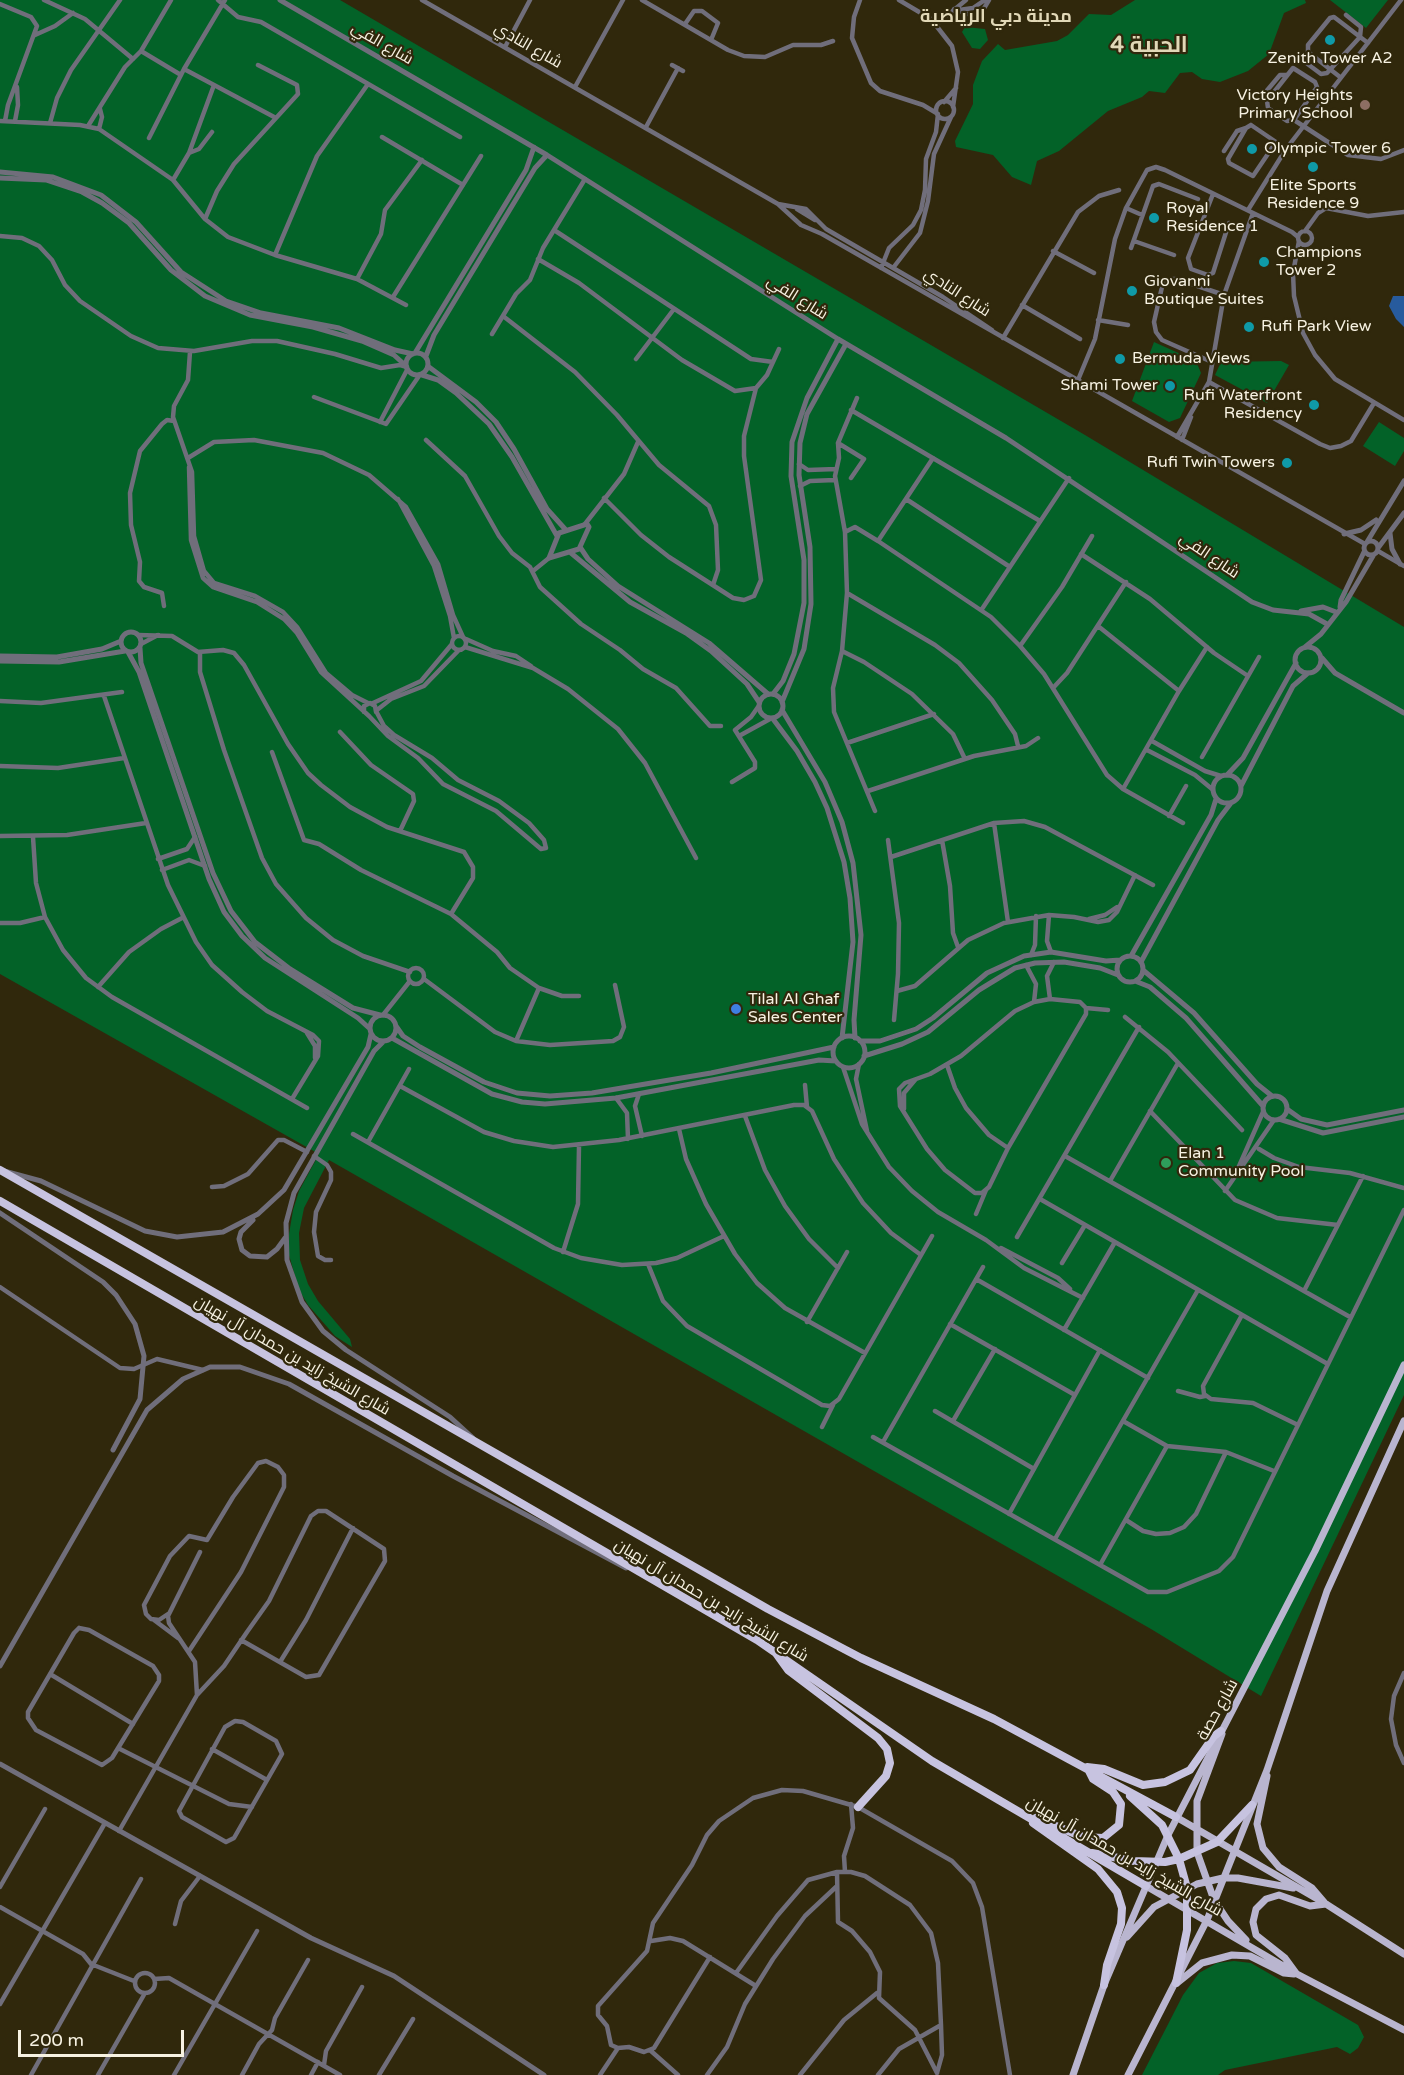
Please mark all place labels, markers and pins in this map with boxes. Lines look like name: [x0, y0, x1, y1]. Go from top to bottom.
marker: Zenith Tower A2: [1323, 33, 1337, 47]
place label: Zenith Tower A2: [1267, 49, 1393, 69]
place label: Victory Heights Primary School: [1237, 86, 1353, 124]
marker: Victory Heights Primary School: [1358, 98, 1372, 112]
place label: Olympic Tower 6: [1264, 139, 1391, 159]
marker: Olympic Tower 6: [1245, 142, 1259, 156]
marker: Elite Sports Residence 9: [1306, 160, 1320, 174]
place label: Elite Sports Residence 9: [1267, 176, 1359, 214]
place label: Royal Residence 1: [1166, 199, 1259, 237]
marker: Royal Residence 1: [1147, 211, 1161, 225]
place label: Champions Tower 2: [1276, 243, 1362, 281]
marker: Champions Tower 2: [1257, 255, 1271, 269]
place label: Giovanni Boutique Suites: [1144, 272, 1264, 310]
marker: Giovanni Boutique Suites: [1125, 284, 1139, 298]
place label: Rufi Park View: [1261, 317, 1371, 337]
marker: Rufi Park View: [1242, 320, 1256, 334]
place label: Bermuda Views: [1132, 349, 1250, 369]
marker: Bermuda Views: [1113, 352, 1127, 366]
place label: Shami Tower: [1061, 376, 1158, 396]
marker: Shami Tower: [1163, 379, 1177, 393]
place label: Rufi Waterfront Residency: [1184, 386, 1302, 424]
marker: Rufi Waterfront Residency: [1307, 398, 1321, 412]
place label: Rufi Twin Towers: [1147, 453, 1275, 473]
marker: Rufi Twin Towers: [1280, 456, 1294, 470]
place label: Tilal Al Ghaf Sales Center: [748, 990, 842, 1028]
marker: Tilal Al Ghaf Sales Center: [729, 1002, 743, 1016]
place label: Elan 1 Community Pool: [1178, 1144, 1304, 1182]
marker: Elan 1 Community Pool: [1159, 1156, 1173, 1170]

